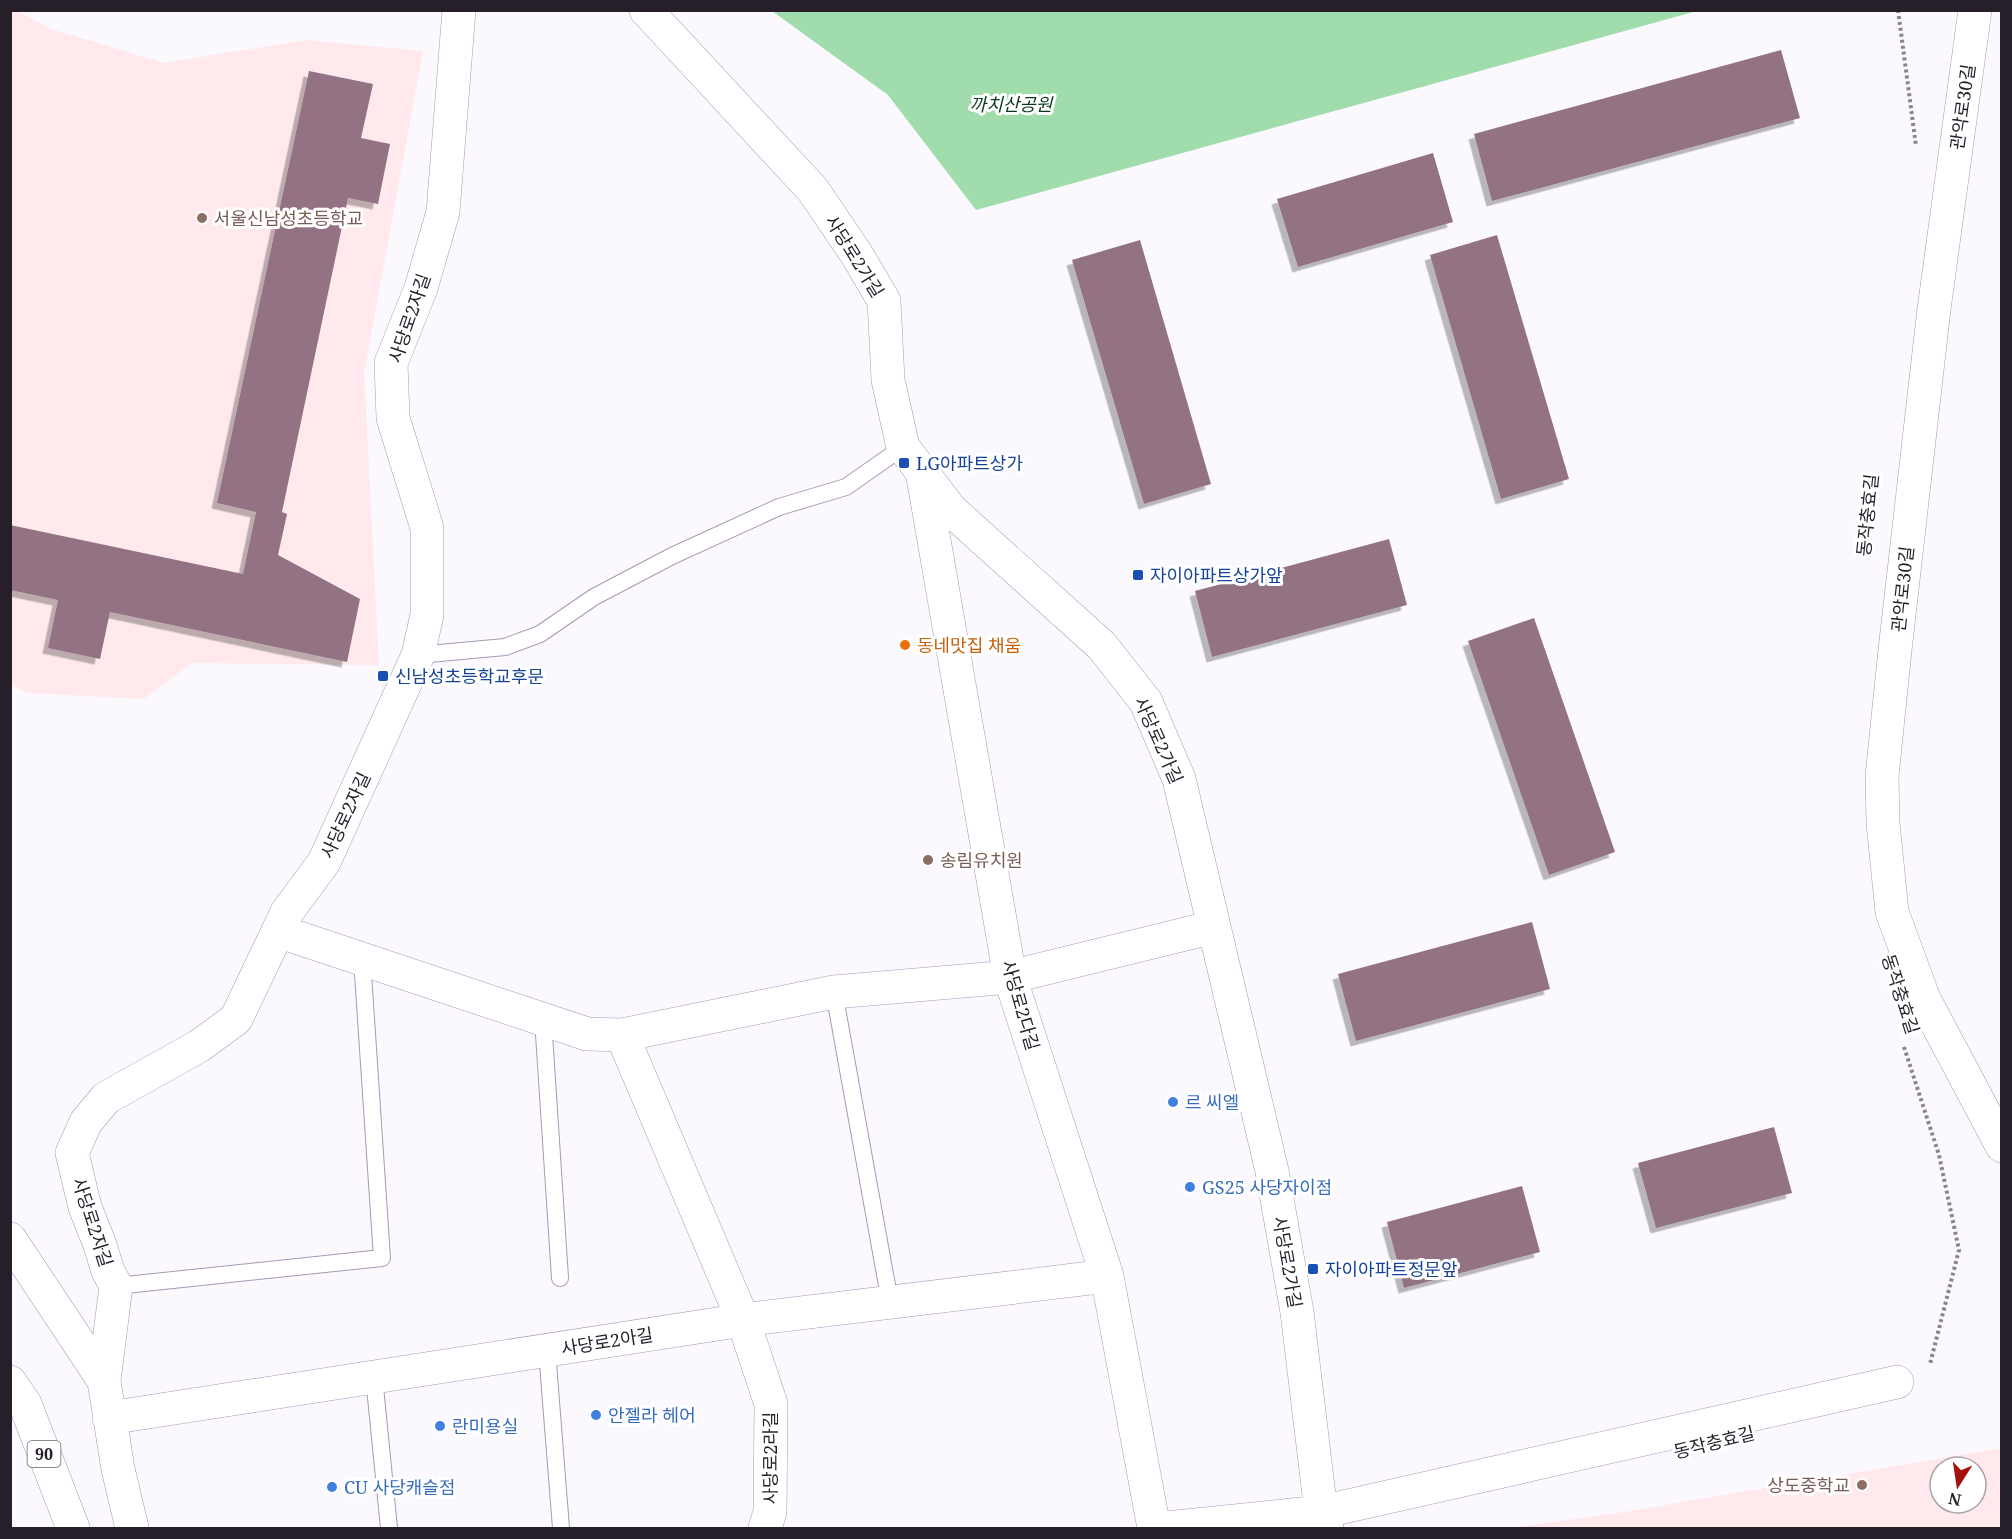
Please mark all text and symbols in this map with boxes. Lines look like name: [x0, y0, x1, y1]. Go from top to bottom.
street label: 관악로30길: [1944, 63, 1980, 151]
park label: 까치산공원: [970, 92, 1054, 116]
place label: 서울신남성초등학교: [214, 206, 363, 230]
street label: 사당로2가길: [820, 210, 890, 302]
marker: 서울신남성초등학교: [195, 211, 209, 225]
street label: 사당로2자길: [383, 270, 435, 366]
place label: LG아파트상가: [916, 451, 1023, 475]
marker: LG아파트상가: [897, 456, 911, 470]
street label: 동작충효길: [1851, 473, 1883, 557]
street label: 관악로30길: [1886, 545, 1918, 633]
place label: 자이아파트상가앞: [1150, 563, 1282, 587]
marker: 자이아파트상가앞: [1131, 568, 1145, 582]
place label: 동네맛집 채움: [917, 633, 1021, 657]
marker: 동네맛집 채움: [898, 638, 912, 652]
place label: 신남성초등학교후문: [395, 664, 544, 688]
marker: 신남성초등학교후문: [376, 669, 390, 683]
street label: 사당로2가길: [1129, 693, 1189, 787]
street label: 사당로2자길: [314, 768, 376, 862]
place label: 송림유치원: [940, 848, 1023, 872]
marker: 송림유치원: [921, 853, 935, 867]
street label: 동작충효길: [1877, 951, 1925, 1037]
street label: 사당로2다길: [997, 957, 1045, 1053]
place label: 르 씨엘: [1185, 1090, 1239, 1114]
marker: 르 씨엘: [1166, 1095, 1180, 1109]
street label: 사당로2자길: [67, 1174, 119, 1270]
place label: GS25 사당자이점: [1202, 1175, 1332, 1199]
marker: GS25 사당자이점: [1183, 1180, 1197, 1194]
street label: 사당로2가길: [1268, 1214, 1308, 1310]
place label: 자이아파트정문앞: [1325, 1257, 1457, 1281]
marker: 자이아파트정문앞: [1306, 1262, 1320, 1276]
street label: 사당로2아길: [559, 1322, 655, 1360]
place label: 안젤라 헤어: [608, 1403, 695, 1427]
marker: 안젤라 헤어: [589, 1408, 603, 1422]
street label: 사당로2라길: [758, 1412, 782, 1504]
place label: 란미용실: [452, 1414, 518, 1438]
marker: 란미용실: [433, 1419, 447, 1433]
street label: 동작충효길: [1671, 1420, 1757, 1464]
road number: 90: [28, 1441, 60, 1467]
north arrow: [1928, 1455, 1988, 1515]
place label: 상도중학교: [1767, 1473, 1850, 1497]
place label: CU 사당캐슬점: [344, 1475, 455, 1499]
marker: 상도중학교: [1855, 1478, 1869, 1492]
marker: CU 사당캐슬점: [325, 1480, 339, 1494]
text: N: [1946, 1488, 1963, 1512]

